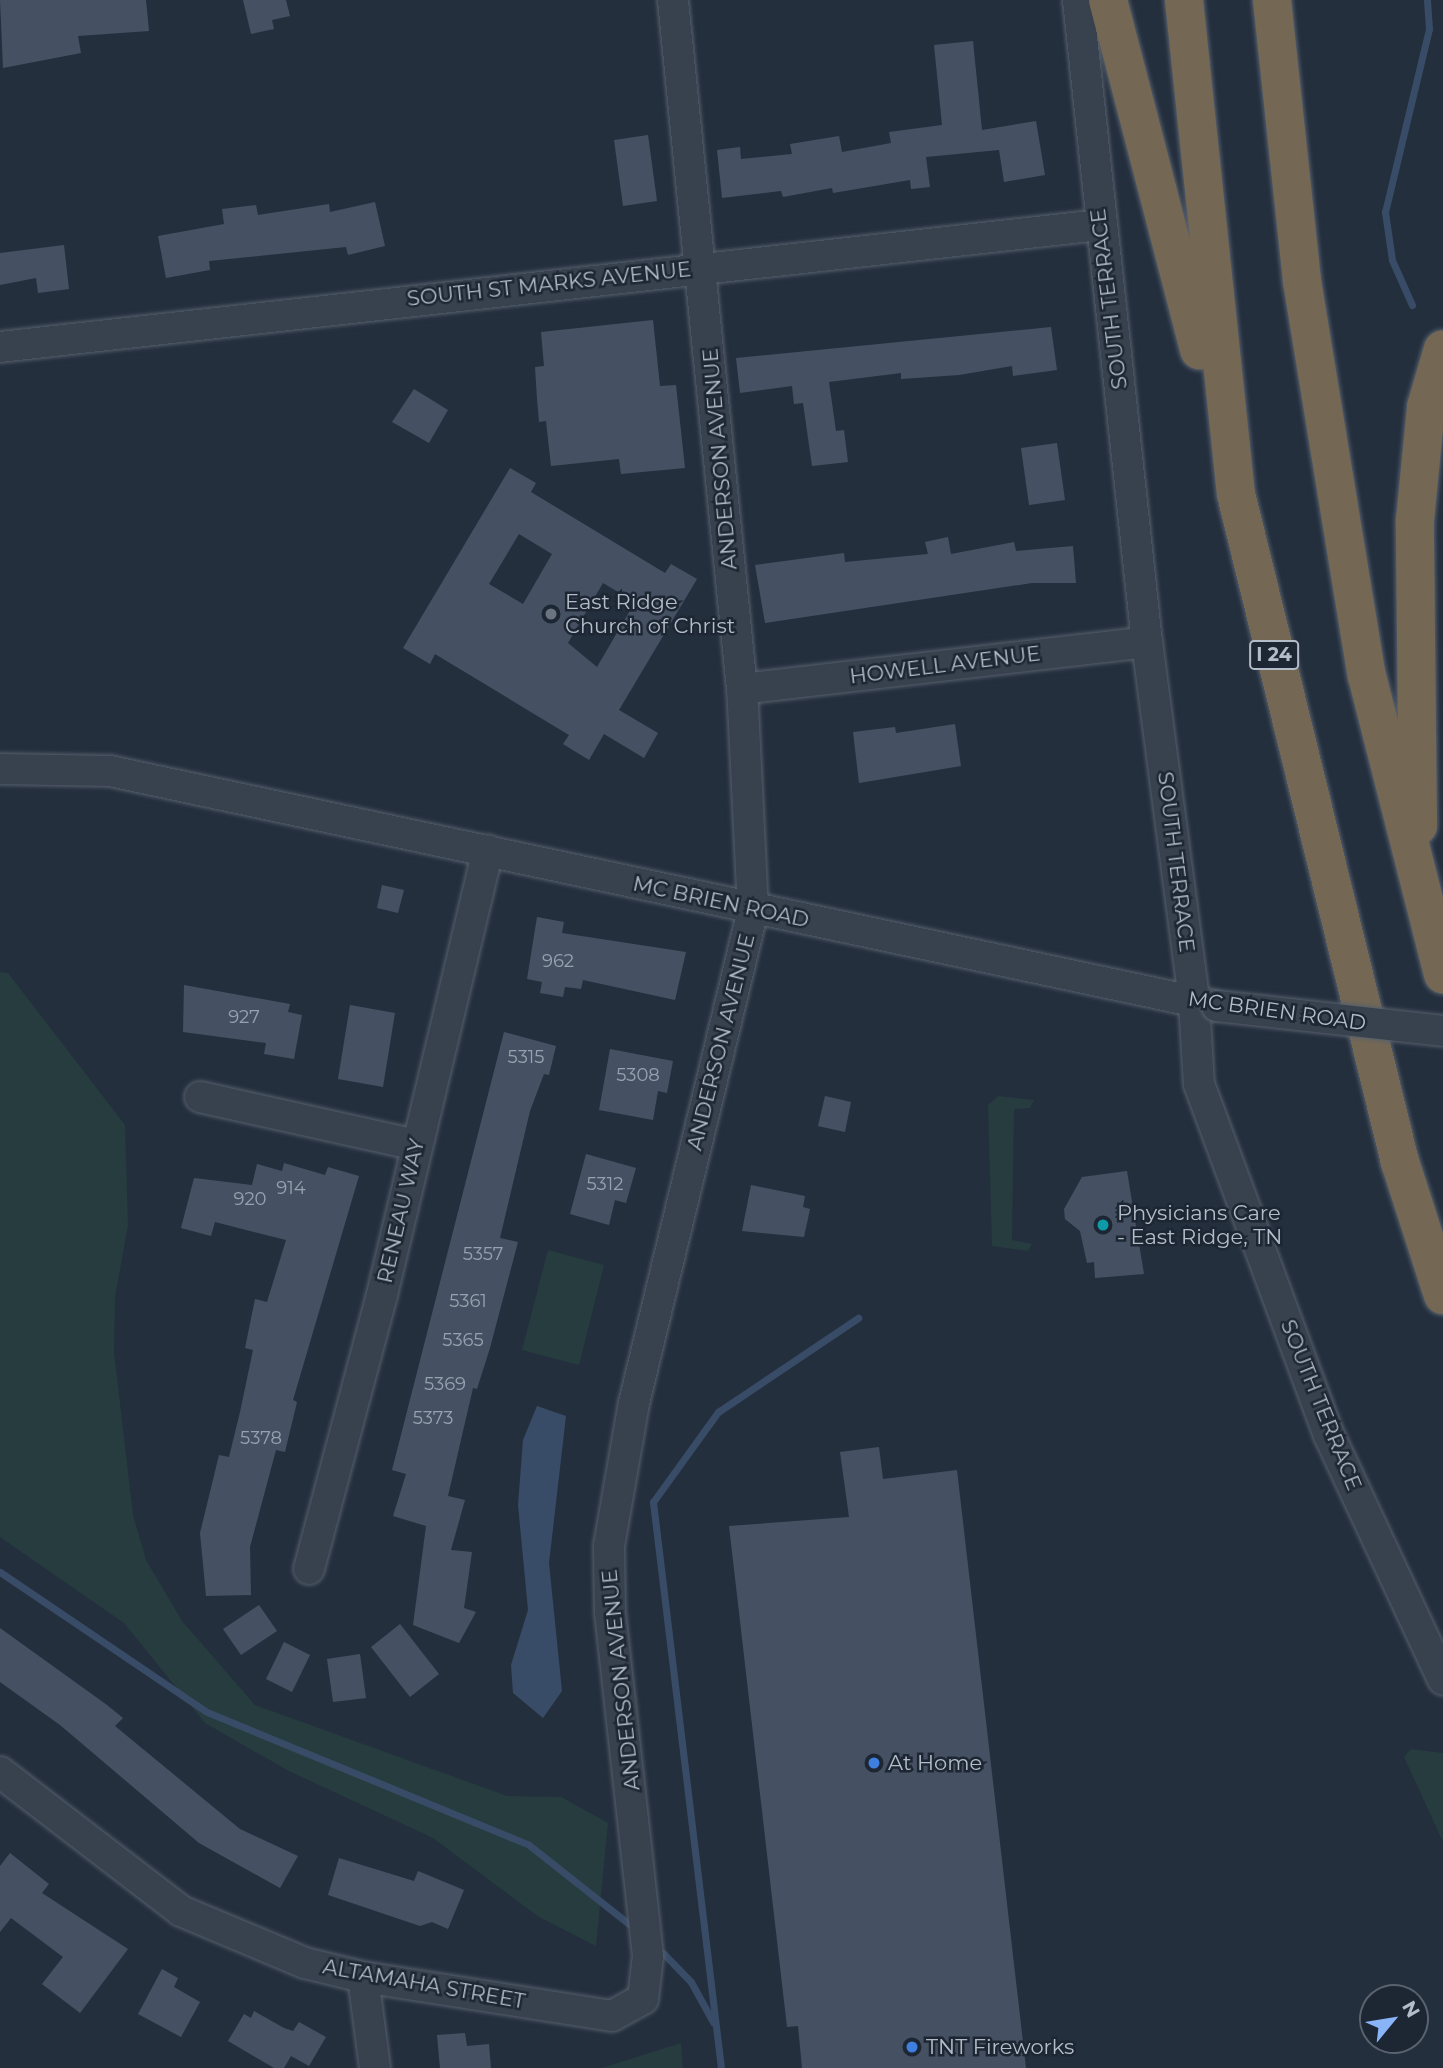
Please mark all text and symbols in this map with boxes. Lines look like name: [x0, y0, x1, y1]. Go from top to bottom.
street label: SOUTH TERRACE: [1085, 207, 1133, 391]
street label: SOUTH ST MARKS AVENUE: [406, 257, 692, 311]
street label: ANDERSON AVENUE: [698, 347, 742, 571]
place label: East Ridge Church of Christ: [565, 589, 735, 639]
marker: East Ridge Church of Christ: [543, 606, 559, 622]
road number: I 24: [1248, 640, 1300, 670]
street label: HOWELL AVENUE: [848, 641, 1042, 689]
street label: SOUTH TERRACE: [1152, 770, 1200, 954]
street label: MC BRIEN ROAD: [631, 871, 811, 933]
street label: ANDERSON AVENUE: [682, 931, 760, 1153]
house number: 962: [542, 950, 574, 972]
street label: MC BRIEN ROAD: [1186, 986, 1368, 1036]
house number: 927: [228, 1006, 260, 1028]
house number: 5315: [508, 1046, 544, 1068]
house number: 5308: [616, 1064, 660, 1086]
street label: RENEAU WAY: [372, 1136, 430, 1286]
house number: 5312: [587, 1173, 623, 1195]
house number: 914: [276, 1177, 306, 1199]
house number: 920: [233, 1188, 267, 1210]
place label: Physicians Care - East Ridge, TN: [1117, 1200, 1282, 1250]
marker: Physicians Care - East Ridge, TN: [1095, 1217, 1111, 1233]
house number: 5357: [463, 1243, 503, 1265]
house number: 5361: [449, 1290, 487, 1312]
street label: SOUTH TERRACE: [1275, 1316, 1367, 1494]
house number: 5365: [442, 1329, 484, 1351]
house number: 5369: [424, 1373, 466, 1395]
house number: 5373: [413, 1407, 453, 1429]
house number: 5378: [240, 1427, 282, 1449]
street label: ANDERSON AVENUE: [597, 1568, 645, 1792]
place label: At Home: [888, 1750, 982, 1776]
marker: At Home: [866, 1755, 882, 1771]
street label: ALTAMAHA STREET: [321, 1954, 527, 2014]
north arrow: [1359, 1984, 1429, 2054]
text: N: [1397, 1997, 1425, 2022]
place label: TNT Fireworks: [926, 2034, 1074, 2060]
marker: TNT Fireworks: [904, 2039, 920, 2055]

